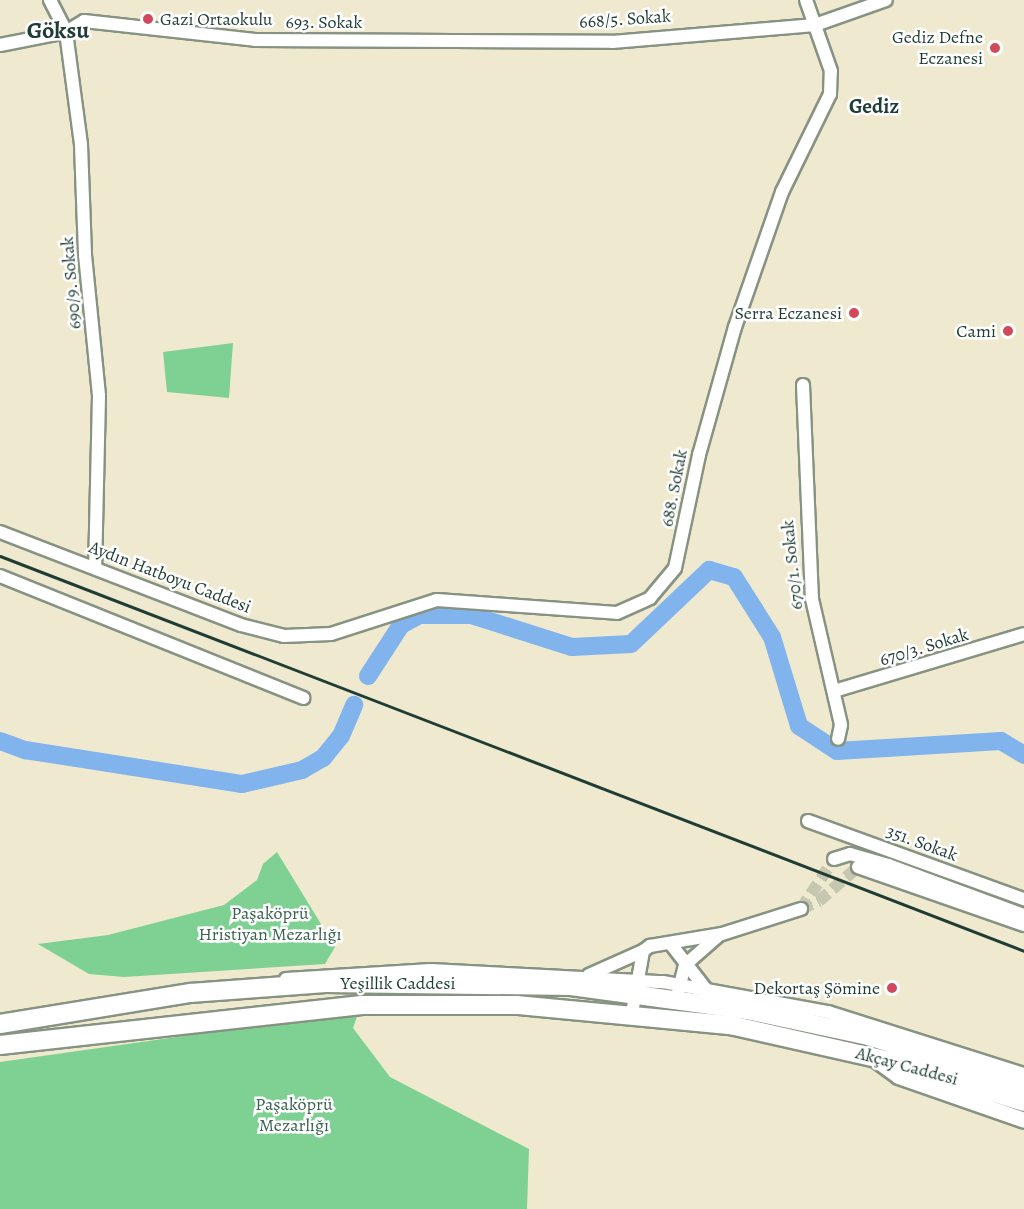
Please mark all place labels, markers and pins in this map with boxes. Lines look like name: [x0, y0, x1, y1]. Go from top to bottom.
place label: Gazi Ortaokulu: [160, 8, 273, 30]
marker: Gazi Ortaokulu: [141, 12, 155, 26]
place label: Gediz Defne Eczanesi: [892, 27, 983, 70]
marker: Gediz Defne Eczanesi: [988, 41, 1002, 55]
place label: Serra Eczanesi: [734, 302, 842, 324]
marker: Serra Eczanesi: [847, 306, 861, 320]
place label: Cami: [956, 320, 996, 342]
marker: Cami: [1001, 324, 1015, 338]
place label: Dekortaş Şömine: [754, 977, 880, 999]
marker: Dekortaş Şömine: [885, 981, 899, 995]

